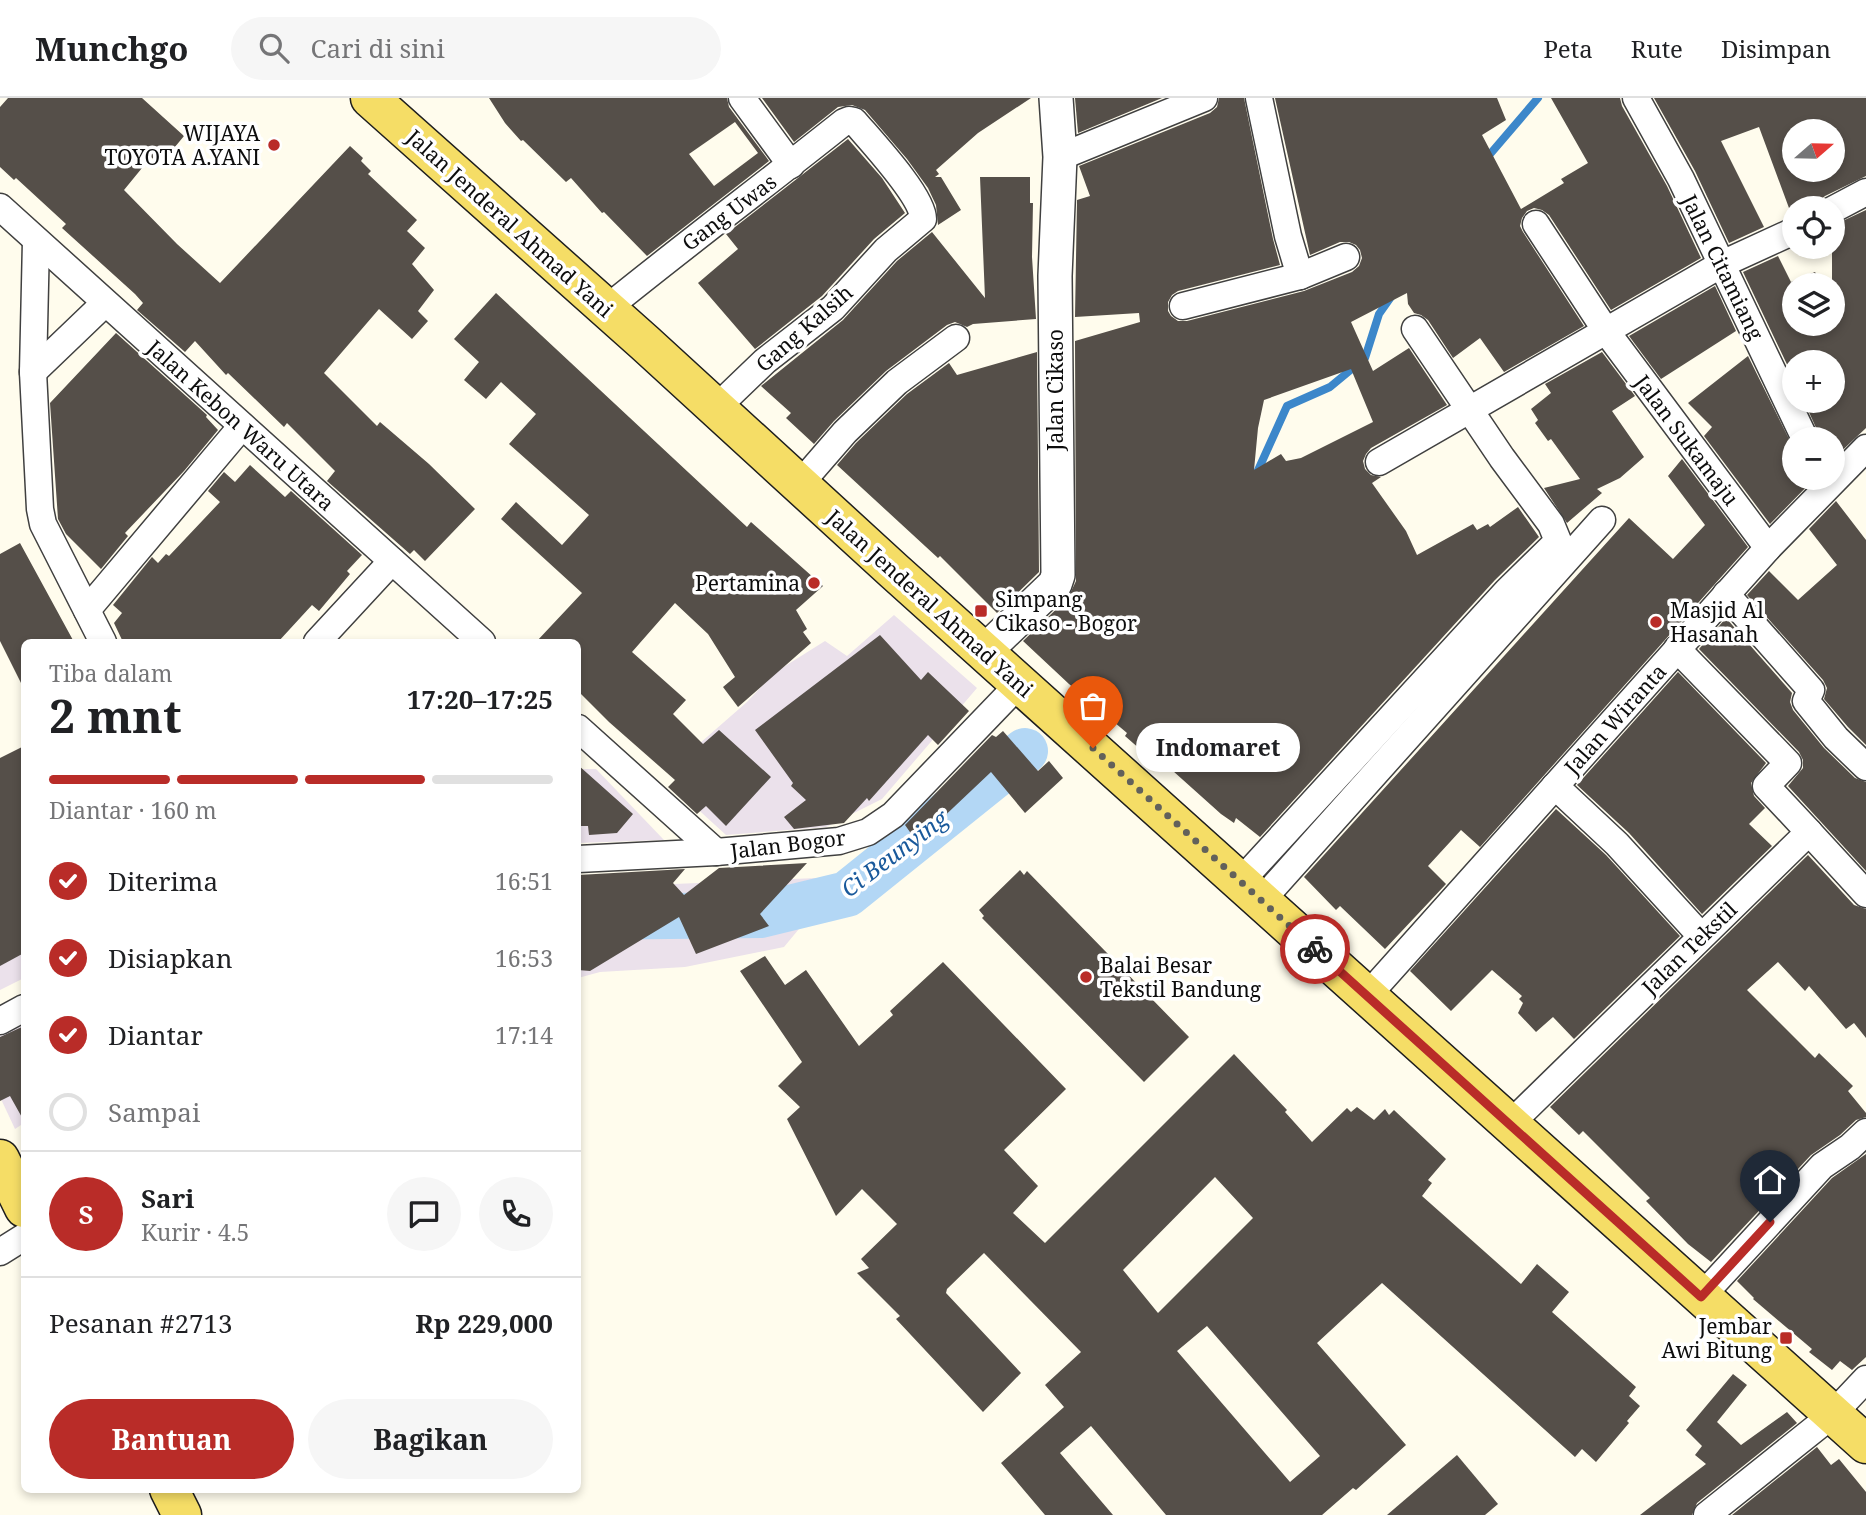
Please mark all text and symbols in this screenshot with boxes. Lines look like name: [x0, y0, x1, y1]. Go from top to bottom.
search box: [231, 17, 721, 80]
text: Munchgo: [35, 26, 189, 71]
icon: search: [255, 29, 293, 67]
text: Cari di sini: [311, 30, 445, 66]
text: Peta: [1543, 32, 1593, 65]
text: Rute: [1631, 32, 1683, 65]
text: Disimpan: [1721, 32, 1831, 65]
place label: WIJAYA TOYOTA A.YANI: [104, 119, 260, 171]
north arrow: [1782, 119, 1844, 182]
map controls: [1782, 119, 1845, 490]
street label: Jalan Jenderal Ahmad Yani: [400, 122, 619, 323]
marker: WIJAYA TOYOTA A.YANI: [266, 137, 282, 153]
street label: Gang Uwas: [676, 167, 782, 257]
street label: Jalan Citamiang: [1675, 189, 1771, 345]
button: locate: [1782, 196, 1845, 259]
button: layers: [1782, 273, 1845, 336]
street label: Gang Kalsih: [750, 278, 858, 378]
street label: Jalan Cikaso: [1041, 329, 1069, 452]
street label: Jalan Kebon Waru Utara: [141, 333, 341, 517]
button: +: [1782, 350, 1845, 413]
street label: Jalan Sukamaju: [1628, 368, 1745, 511]
button: −: [1782, 427, 1845, 490]
street label: Jalan Jenderal Ahmad Yani: [820, 502, 1039, 703]
place label: Pertamina: [695, 569, 800, 597]
marker: Pertamina: [806, 575, 822, 591]
place label: Simpang Cikaso - Bogor: [995, 585, 1137, 637]
place label: Masjid Al Hasanah: [1670, 596, 1764, 648]
marker: Simpang Cikaso - Bogor: [973, 603, 989, 619]
marker: Masjid Al Hasanah: [1648, 614, 1664, 630]
text: Tiba dalam: [49, 657, 172, 689]
street label: Jalan Wiranta: [1557, 658, 1672, 781]
pin: [1063, 676, 1123, 748]
text: 17:20–17:25: [407, 681, 553, 717]
text: 2 mnt: [49, 684, 182, 746]
icon: bag: [1074, 687, 1112, 725]
callout: Indomaret: [1135, 724, 1300, 772]
text: Indomaret: [1156, 731, 1280, 763]
text: Diantar · 160 m: [49, 794, 217, 826]
water label: Ci Beunying: [834, 801, 955, 904]
street label: Jalan Bogor: [728, 823, 847, 865]
icon: check: [49, 862, 87, 900]
text: Diterima: [108, 863, 218, 899]
text: 16:51: [495, 865, 553, 897]
street label: Jalan Tekstil: [1635, 895, 1743, 1001]
courier: [1280, 914, 1350, 984]
icon: bike: [1296, 930, 1334, 968]
icon: check: [49, 939, 87, 977]
text: Disiapkan: [108, 940, 233, 976]
text: 16:53: [495, 942, 553, 974]
place label: Balai Besar Tekstil Bandung: [1100, 951, 1262, 1003]
marker: Balai Besar Tekstil Bandung: [1078, 969, 1094, 985]
icon: check: [49, 1016, 87, 1054]
text: Diantar: [108, 1017, 203, 1053]
text: 17:14: [495, 1019, 553, 1051]
text: Sampai: [108, 1094, 200, 1130]
pin: [1740, 1150, 1800, 1222]
icon: home: [1751, 1161, 1789, 1199]
button: chat: [387, 1177, 461, 1251]
button: phone: [479, 1177, 553, 1251]
text: Sari: [141, 1180, 194, 1216]
text: S: [78, 1196, 94, 1232]
text: Kurir · 4.5: [141, 1216, 249, 1248]
text: Pesanan #2713: [49, 1305, 233, 1341]
text: Rp 229,000: [415, 1305, 553, 1341]
place label: Jembar Awi Bitung: [1662, 1312, 1773, 1364]
marker: Jembar Awi Bitung: [1778, 1330, 1794, 1346]
button: Bantuan: [49, 1399, 294, 1479]
button: Bagikan: [308, 1399, 553, 1479]

